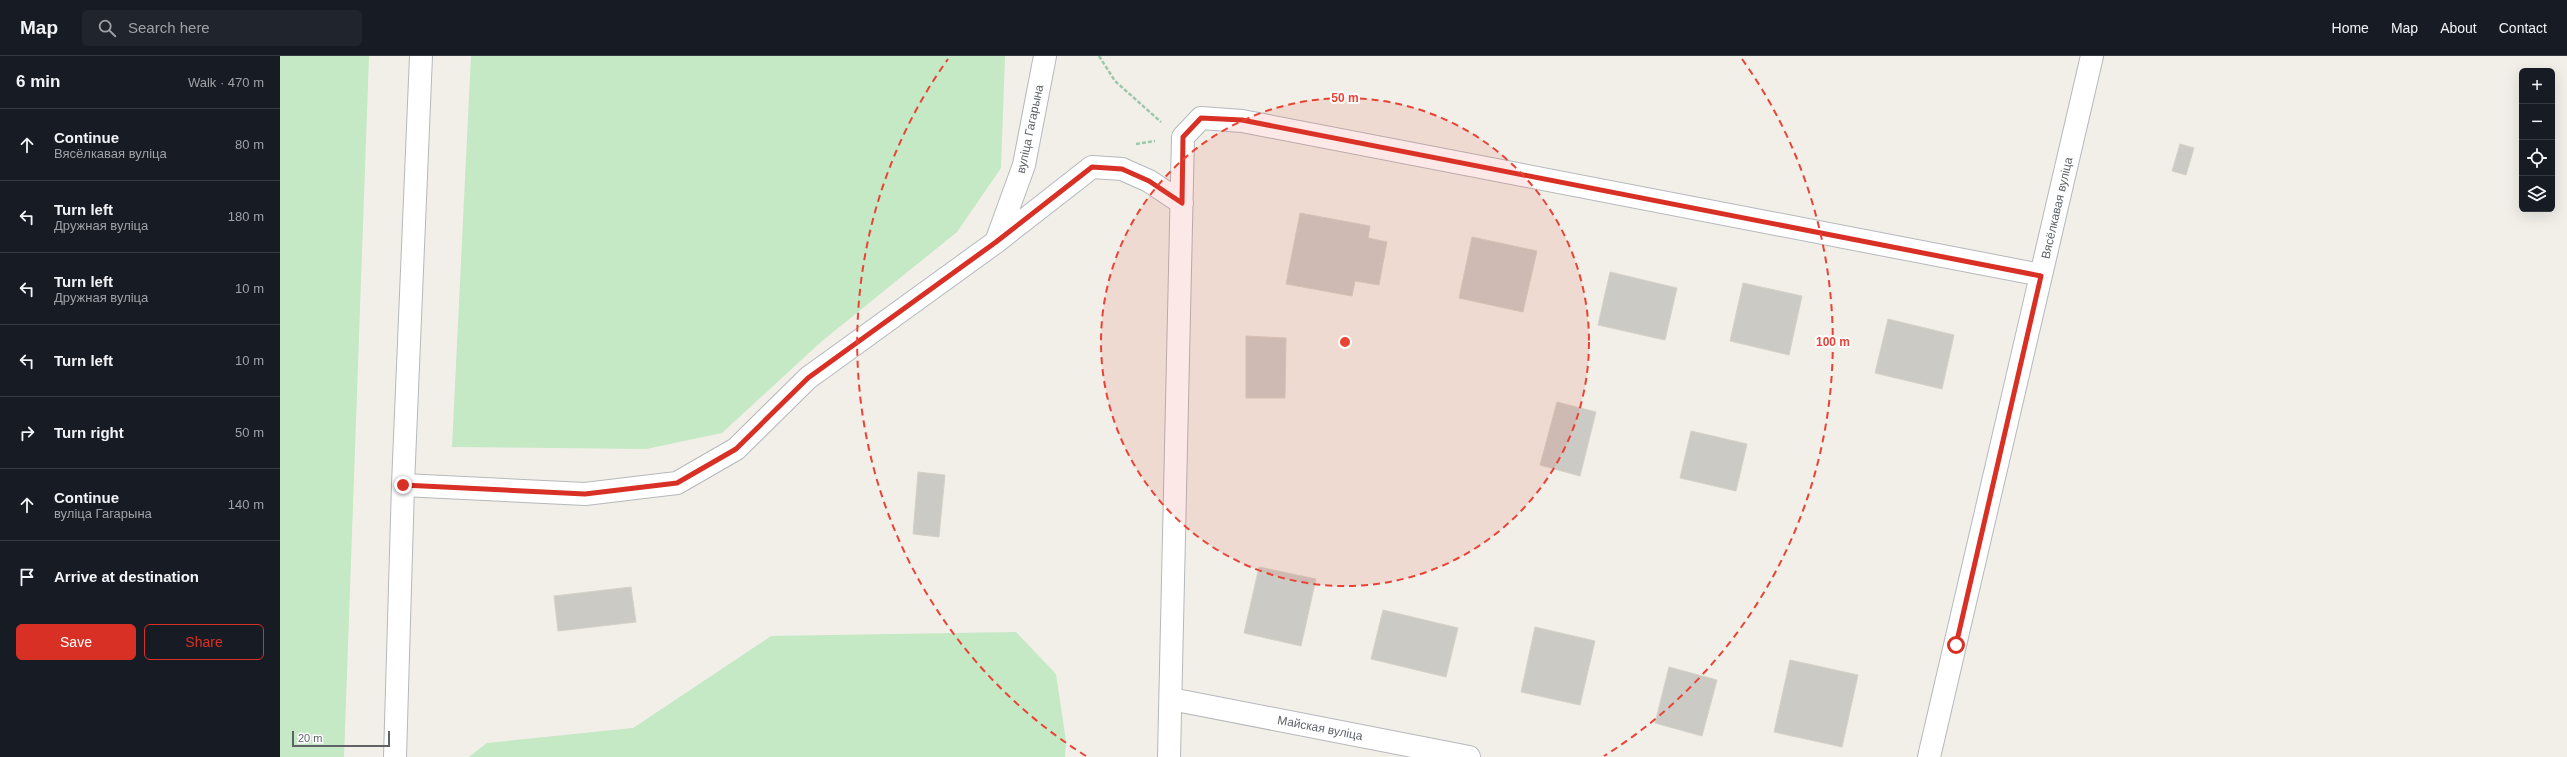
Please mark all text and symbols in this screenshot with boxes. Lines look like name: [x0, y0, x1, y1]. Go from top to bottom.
search box: [82, 10, 362, 46]
text: Map: [20, 17, 58, 38]
icon: search: [96, 17, 118, 39]
text: Search here: [128, 19, 210, 36]
text: Home: [2332, 20, 2369, 36]
text: Map: [2391, 20, 2418, 36]
text: About: [2440, 20, 2477, 36]
text: Contact: [2499, 20, 2547, 36]
map controls: [2519, 68, 2555, 212]
button: +: [2519, 68, 2555, 104]
text: 6 min: [16, 72, 60, 91]
text: Walk · 470 m: [188, 75, 264, 90]
street label: вуліца Гагарына: [1014, 83, 1046, 175]
text: 50 m: [1331, 91, 1359, 105]
button: −: [2519, 104, 2555, 140]
text: Continue: [54, 129, 119, 146]
icon: ahead: [16, 134, 38, 156]
text: 80 m: [235, 137, 264, 152]
button: locate: [2519, 140, 2555, 176]
text: Вясёлкавая вуліца: [54, 146, 167, 161]
street label: Вясёлкавая вуліца: [2038, 155, 2076, 260]
button: layers: [2519, 176, 2555, 212]
text: Turn left: [54, 201, 113, 218]
icon: left: [16, 206, 38, 228]
text: 180 m: [228, 209, 264, 224]
text: Дружная вуліца: [54, 218, 148, 233]
text: Turn left: [54, 273, 113, 290]
icon: left: [16, 278, 38, 300]
text: 10 m: [235, 281, 264, 296]
text: Дружная вуліца: [54, 290, 148, 305]
centre of rings: [1338, 335, 1352, 349]
text: 100 m: [1816, 335, 1850, 349]
icon: left: [16, 350, 38, 372]
text: Turn left: [54, 352, 113, 369]
text: 10 m: [235, 353, 264, 368]
icon: right: [16, 422, 38, 444]
text: Turn right: [54, 424, 124, 441]
text: 50 m: [235, 425, 264, 440]
route end: [394, 476, 412, 494]
text: Continue: [54, 489, 119, 506]
icon: ahead: [16, 494, 38, 516]
text: 140 m: [228, 497, 264, 512]
text: вуліца Гагарына: [54, 506, 152, 521]
icon: arrive: [16, 566, 38, 588]
text: Arrive at destination: [54, 568, 199, 585]
button: Save: [16, 624, 136, 660]
button: Share: [144, 624, 264, 660]
route start: [1947, 636, 1965, 654]
street label: Майская вуліца: [1276, 713, 1364, 743]
scale bar: [292, 729, 390, 748]
text: 20 m: [298, 732, 322, 744]

